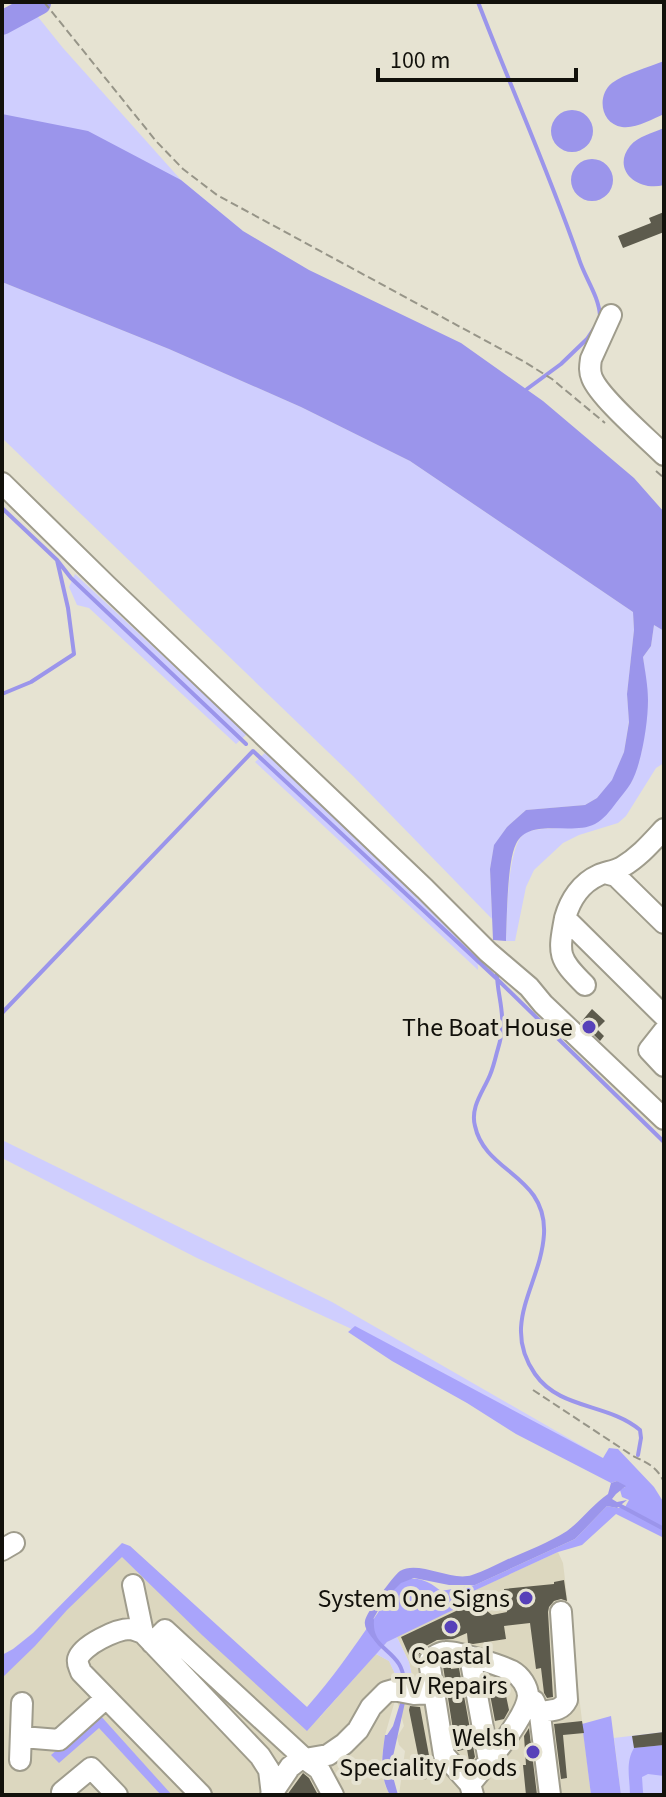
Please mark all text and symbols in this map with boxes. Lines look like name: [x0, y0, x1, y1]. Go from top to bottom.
scale bar: [378, 32, 576, 82]
text: 100 m: [390, 43, 450, 78]
place label: The Boat House: [402, 1009, 573, 1046]
marker: The Boat House: [580, 1018, 598, 1036]
place label: System One Signs: [317, 1580, 510, 1617]
marker: System One Signs: [517, 1589, 535, 1607]
marker: Coastal TV Repairs: [442, 1618, 460, 1636]
place label: Coastal TV Repairs: [394, 1637, 508, 1704]
place label: Welsh Speciality Foods: [339, 1719, 517, 1786]
marker: Welsh Speciality Foods: [524, 1743, 542, 1761]

